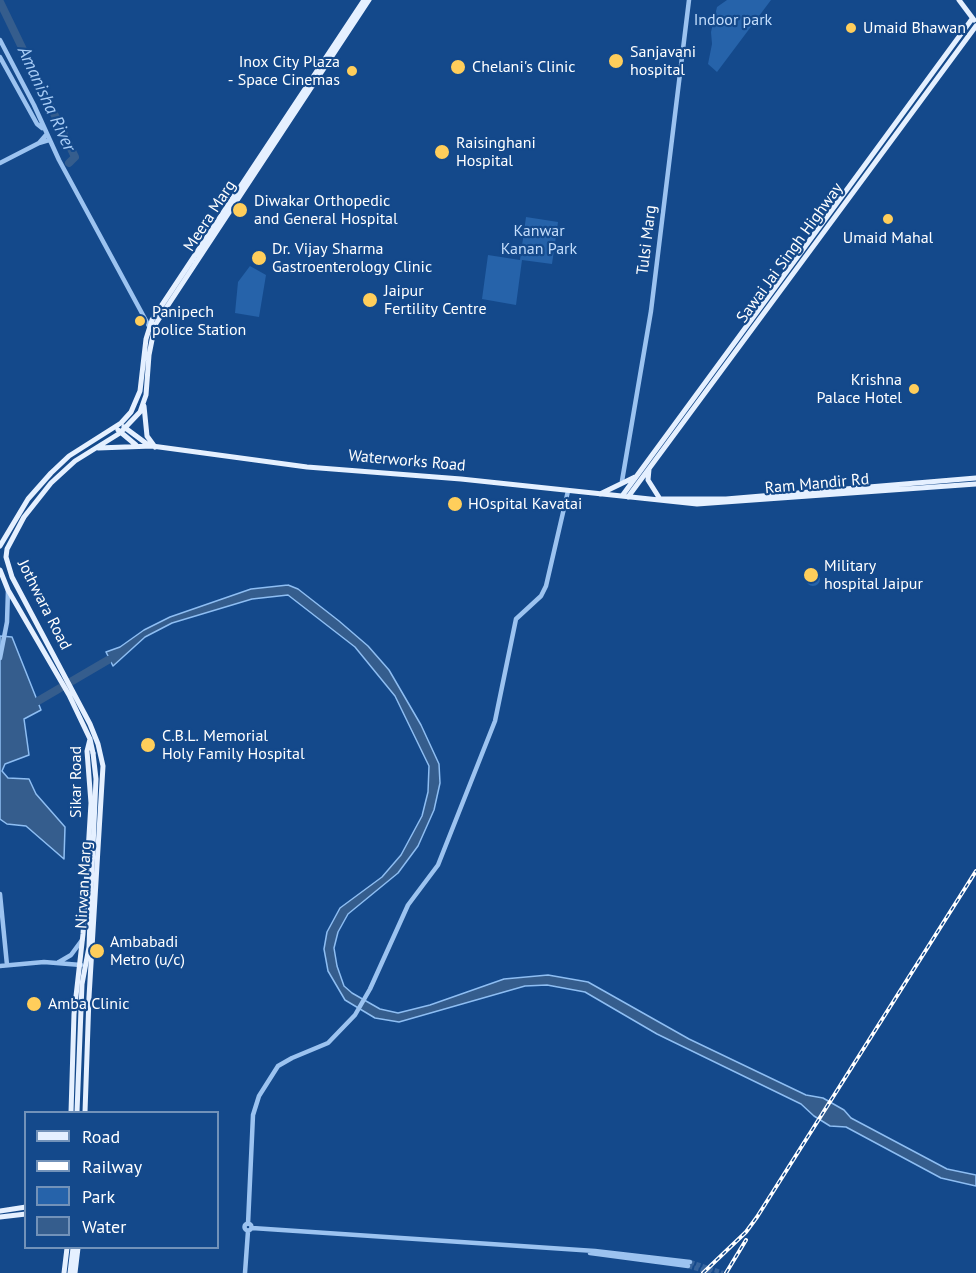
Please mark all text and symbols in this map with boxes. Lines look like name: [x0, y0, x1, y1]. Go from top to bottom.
park label: Indoor park: [694, 10, 772, 30]
place label: Umaid Bhawan: [863, 18, 966, 38]
marker: Umaid Bhawan: [844, 21, 858, 35]
place label: Sanjavani hospital: [630, 42, 696, 80]
water label: Amanisha River: [12, 43, 80, 155]
place label: Inox City Plaza - Space Cinemas: [228, 52, 340, 90]
marker: Sanjavani hospital: [607, 52, 625, 70]
place label: Chelani's Clinic: [472, 57, 576, 77]
marker: Chelani's Clinic: [449, 58, 467, 76]
marker: Inox City Plaza - Space Cinemas: [345, 64, 359, 78]
place label: Raisinghani Hospital: [456, 133, 536, 171]
marker: Raisinghani Hospital: [433, 143, 451, 161]
street label: Meera Marg: [180, 177, 240, 255]
street label: Sawai Jai Singh Highway: [733, 179, 847, 327]
place label: Diwakar Orthopedic and General Hospital: [254, 191, 398, 229]
marker: Diwakar Orthopedic and General Hospital: [231, 201, 249, 219]
street label: Tulsi Marg: [633, 204, 661, 276]
marker: Umaid Mahal: [881, 212, 895, 226]
park label: Kanwar Kanan Park: [501, 221, 577, 259]
place label: Umaid Mahal: [843, 228, 933, 248]
place label: Dr. Vijay Sharma Gastroenterology Clinic: [272, 239, 432, 277]
marker: Dr. Vijay Sharma Gastroenterology Clinic: [250, 249, 268, 267]
place label: Jaipur Fertility Centre: [384, 281, 487, 319]
marker: Jaipur Fertility Centre: [361, 291, 379, 309]
place label: Panipech police Station: [152, 302, 246, 340]
marker: Panipech police Station: [133, 314, 147, 328]
place label: Krishna Palace Hotel: [816, 370, 902, 408]
marker: Krishna Palace Hotel: [907, 382, 921, 396]
street label: Waterworks Road: [348, 446, 466, 476]
street label: Ram Mandir Rd: [764, 470, 870, 498]
place label: HOspital Kavatai: [468, 494, 582, 514]
marker: HOspital Kavatai: [446, 495, 464, 513]
place label: Military hospital Jaipur: [824, 556, 923, 594]
street label: Jothwara Road: [13, 557, 75, 653]
marker: Military hospital Jaipur: [802, 566, 820, 584]
place label: C.B.L. Memorial Holy Family Hospital: [162, 726, 305, 764]
marker: C.B.L. Memorial Holy Family Hospital: [139, 736, 157, 754]
street label: Sikar Road: [66, 746, 86, 818]
street label: Nirwan Marg: [72, 841, 96, 929]
place label: Ambabadi Metro (u/c): [110, 932, 185, 970]
marker: Ambabadi Metro (u/c): [88, 942, 106, 960]
place label: Amba Clinic: [48, 994, 130, 1014]
marker: Amba Clinic: [25, 995, 43, 1013]
legend: [24, 1111, 219, 1249]
text: Road: [82, 1125, 120, 1148]
text: Railway: [82, 1155, 142, 1178]
text: Park: [82, 1185, 115, 1208]
text: Water: [82, 1215, 126, 1238]

